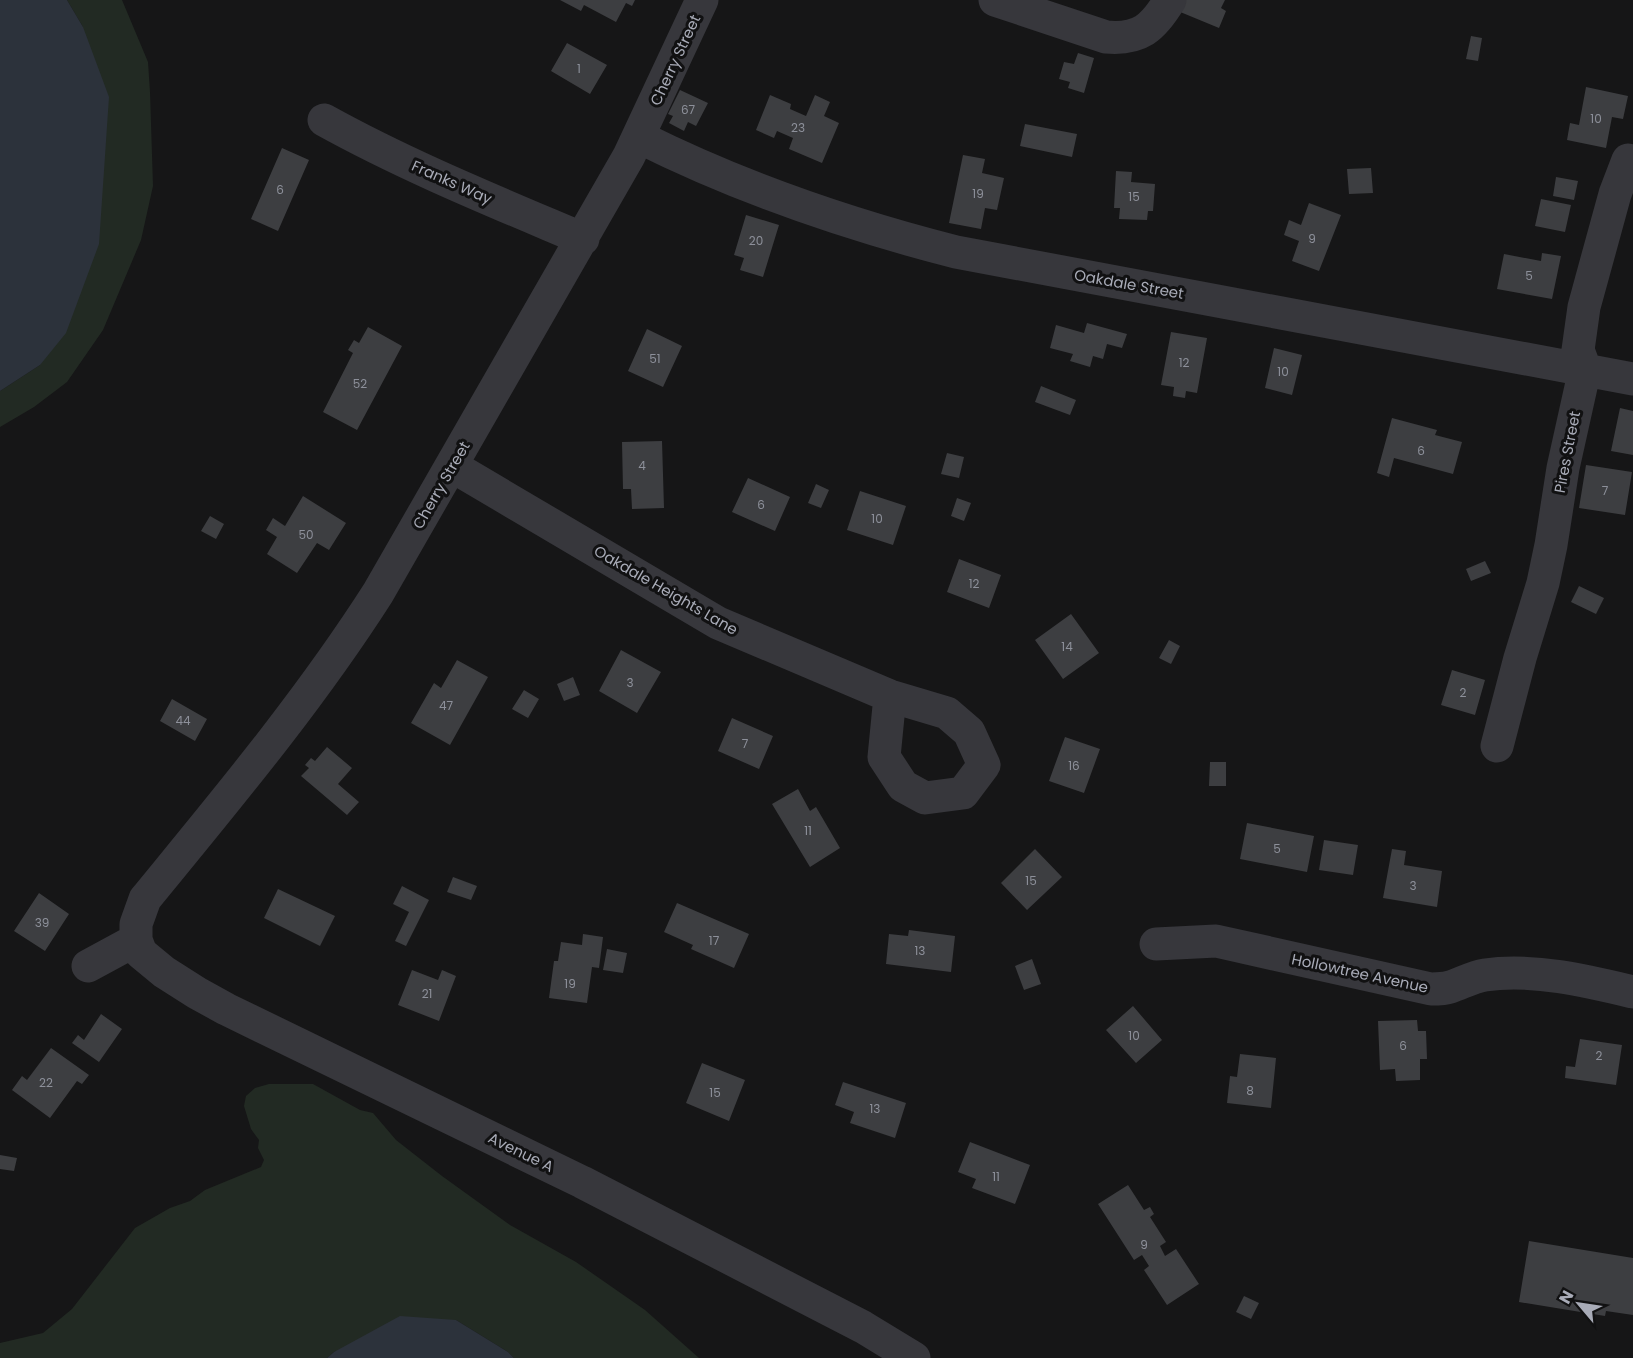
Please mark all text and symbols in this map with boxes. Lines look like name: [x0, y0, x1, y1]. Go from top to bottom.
street label: Cherry Street: [645, 11, 705, 109]
house number: 1: [577, 60, 581, 77]
house number: 67: [681, 101, 696, 118]
house number: 10: [1590, 110, 1602, 127]
house number: 23: [791, 119, 805, 136]
street label: Franks Way: [409, 155, 496, 209]
house number: 6: [276, 181, 284, 198]
house number: 19: [972, 185, 984, 202]
house number: 15: [1128, 188, 1140, 205]
house number: 9: [1308, 230, 1316, 247]
house number: 20: [749, 232, 763, 249]
street label: Oakdale Street: [1073, 264, 1185, 304]
house number: 5: [1525, 267, 1533, 284]
house number: 51: [649, 350, 661, 367]
house number: 12: [1179, 354, 1189, 371]
house number: 10: [1277, 363, 1289, 380]
house number: 52: [353, 375, 367, 392]
street label: Pires Street: [1549, 409, 1585, 495]
street label: Cherry Street: [407, 437, 475, 533]
house number: 6: [1417, 442, 1425, 459]
house number: 4: [638, 457, 646, 474]
house number: 7: [1602, 482, 1609, 499]
house number: 6: [757, 496, 765, 513]
house number: 10: [871, 510, 883, 527]
house number: 50: [298, 526, 314, 543]
street label: Oakdale Heights Lane: [590, 540, 742, 640]
house number: 12: [969, 575, 979, 592]
house number: 14: [1061, 638, 1073, 655]
house number: 3: [626, 674, 634, 691]
house number: 2: [1460, 684, 1467, 701]
house number: 47: [439, 697, 453, 714]
house number: 44: [175, 712, 191, 729]
house number: 7: [742, 735, 749, 752]
house number: 16: [1068, 757, 1080, 774]
house number: 11: [804, 822, 812, 839]
house number: 5: [1273, 840, 1281, 857]
house number: 15: [1025, 872, 1037, 889]
house number: 3: [1409, 877, 1417, 894]
house number: 39: [35, 914, 49, 931]
house number: 17: [709, 932, 720, 949]
house number: 13: [915, 942, 925, 959]
street label: Hollowtree Avenue: [1290, 948, 1430, 998]
house number: 19: [564, 975, 576, 992]
house number: 21: [422, 985, 432, 1002]
house number: 10: [1128, 1027, 1140, 1044]
house number: 6: [1399, 1037, 1407, 1054]
house number: 2: [1596, 1047, 1603, 1064]
house number: 22: [39, 1074, 53, 1091]
house number: 8: [1246, 1082, 1254, 1099]
house number: 15: [709, 1084, 721, 1101]
house number: 13: [870, 1100, 880, 1117]
street label: Avenue A: [485, 1127, 557, 1177]
house number: 11: [992, 1168, 1000, 1185]
house number: 9: [1140, 1236, 1148, 1253]
north arrow: [1549, 1274, 1609, 1334]
text: N: [1553, 1286, 1579, 1308]

